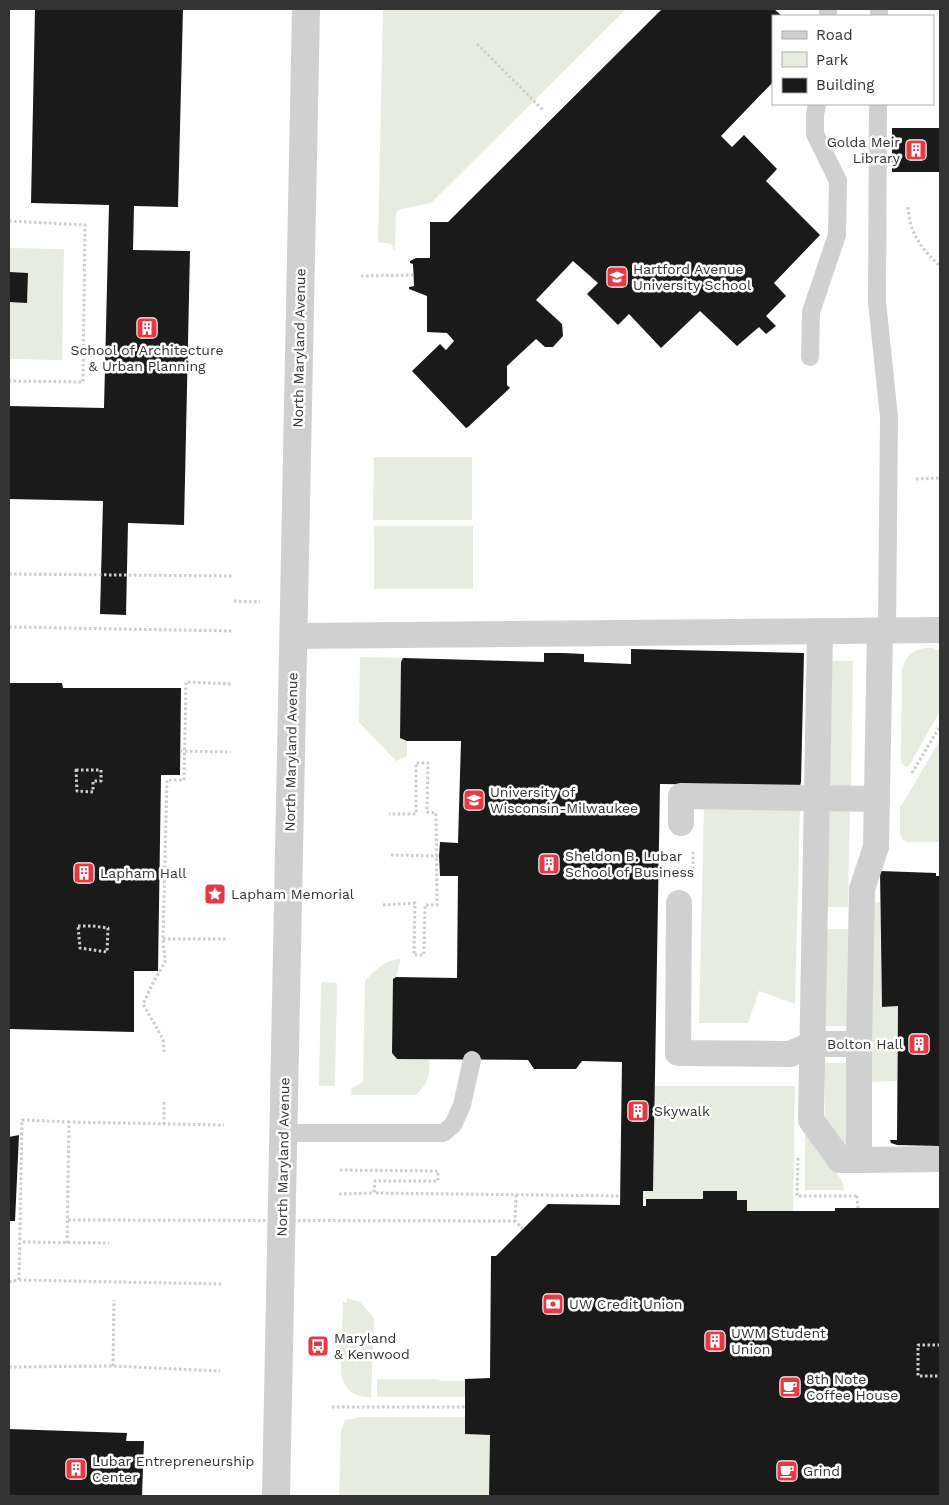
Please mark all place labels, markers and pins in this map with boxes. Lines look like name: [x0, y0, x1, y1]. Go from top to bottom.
place label: Golda Meir Library: [827, 134, 901, 166]
building icon: Golda Meir Library: [904, 138, 928, 162]
place label: Hartford Avenue University School: [633, 261, 752, 293]
school or university icon: Hartford Avenue University School: [605, 265, 629, 289]
building icon: School of Architecture & Urban Planning: [135, 316, 159, 340]
place label: School of Architecture & Urban Planning: [70, 342, 224, 374]
place label: University of Wisconsin-Milwaukee: [490, 784, 638, 816]
school or university icon: University of Wisconsin-Milwaukee: [462, 788, 486, 812]
place label: Sheldon B. Lubar School of Business: [565, 848, 694, 880]
building icon: Sheldon B. Lubar School of Business: [537, 852, 561, 876]
building icon: Lapham Hall: [72, 861, 96, 885]
place label: Lapham Hall: [100, 865, 187, 881]
place icon: Lapham Memorial: [203, 882, 227, 906]
place label: Lapham Memorial: [231, 886, 355, 902]
building icon: Bolton Hall: [907, 1032, 931, 1056]
place label: Bolton Hall: [827, 1036, 904, 1052]
building icon: Skywalk: [626, 1099, 650, 1123]
place label: Skywalk: [654, 1103, 710, 1119]
bank icon: UW Credit Union: [541, 1292, 565, 1316]
place label: UW Credit Union: [569, 1296, 682, 1312]
place label: UWM Student Union: [731, 1325, 826, 1357]
building icon: UWM Student Union: [703, 1329, 727, 1353]
place label: Maryland & Kenwood: [334, 1330, 410, 1362]
bus stop icon: Maryland & Kenwood: [306, 1334, 330, 1358]
place label: 8th Note Coffee House: [806, 1371, 898, 1403]
cafe icon: 8th Note Coffee House: [778, 1375, 802, 1399]
place label: Lubar Entrepreneurship Center: [92, 1453, 254, 1485]
building icon: Lubar Entrepreneurship Center: [64, 1457, 88, 1481]
cafe icon: Grind: [775, 1459, 799, 1483]
place label: Grind: [803, 1463, 840, 1479]

